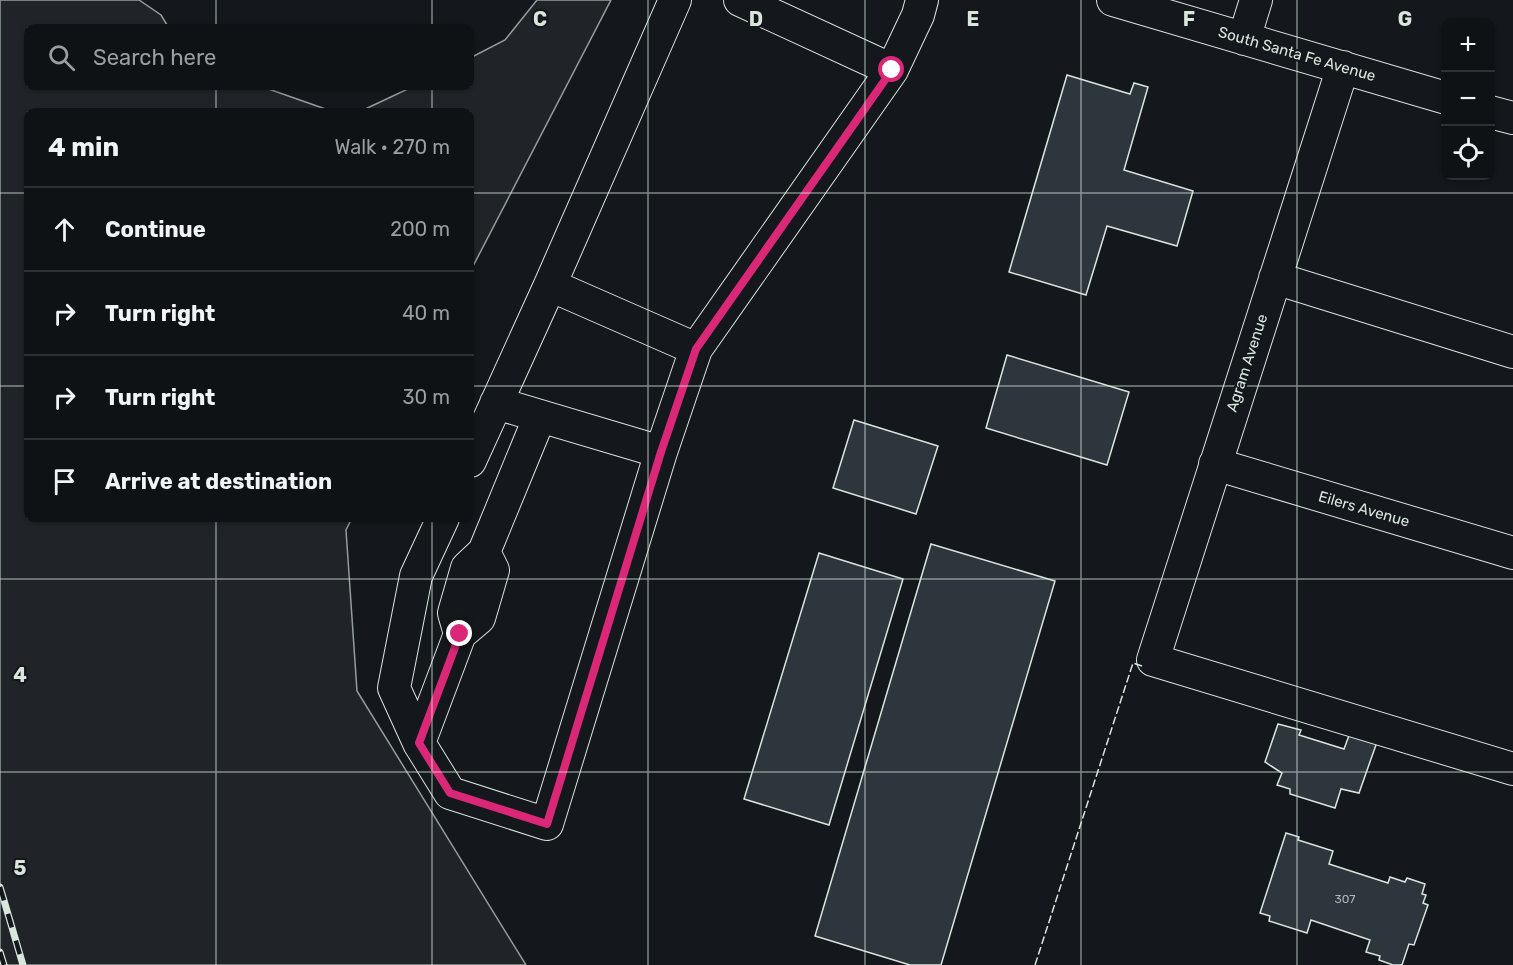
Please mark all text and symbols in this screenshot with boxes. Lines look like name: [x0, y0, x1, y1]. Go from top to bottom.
text: C: [533, 7, 547, 31]
text: D: [749, 7, 763, 31]
text: E: [967, 7, 979, 31]
text: F: [1183, 7, 1195, 31]
text: G: [1398, 7, 1412, 31]
map controls: [1441, 18, 1495, 180]
button: +: [1441, 18, 1495, 72]
street label: South Santa Fe Avenue: [1216, 23, 1378, 85]
search box: [24, 24, 474, 90]
icon: search: [45, 41, 78, 74]
text: Search here: [93, 44, 216, 71]
route start: [878, 56, 904, 82]
button: −: [1441, 72, 1495, 126]
button: locate: [1441, 126, 1495, 180]
text: 4 min: [48, 132, 119, 163]
text: Walk · 270 m: [335, 135, 450, 159]
icon: ahead: [48, 213, 81, 246]
text: Continue: [105, 216, 206, 243]
text: 200 m: [390, 217, 450, 241]
icon: right: [48, 297, 81, 330]
text: Turn right: [105, 300, 215, 327]
text: 40 m: [402, 301, 450, 325]
street label: Agram Avenue: [1223, 312, 1271, 414]
icon: right: [48, 381, 81, 414]
text: Turn right: [105, 384, 215, 411]
text: 30 m: [403, 385, 450, 409]
icon: arrive: [48, 465, 81, 498]
text: Arrive at destination: [105, 468, 332, 495]
street label: Eilers Avenue: [1316, 487, 1412, 531]
route end: [446, 620, 472, 646]
text: 4: [13, 663, 27, 687]
text: 5: [14, 856, 27, 880]
house number: 307: [1335, 892, 1356, 906]

